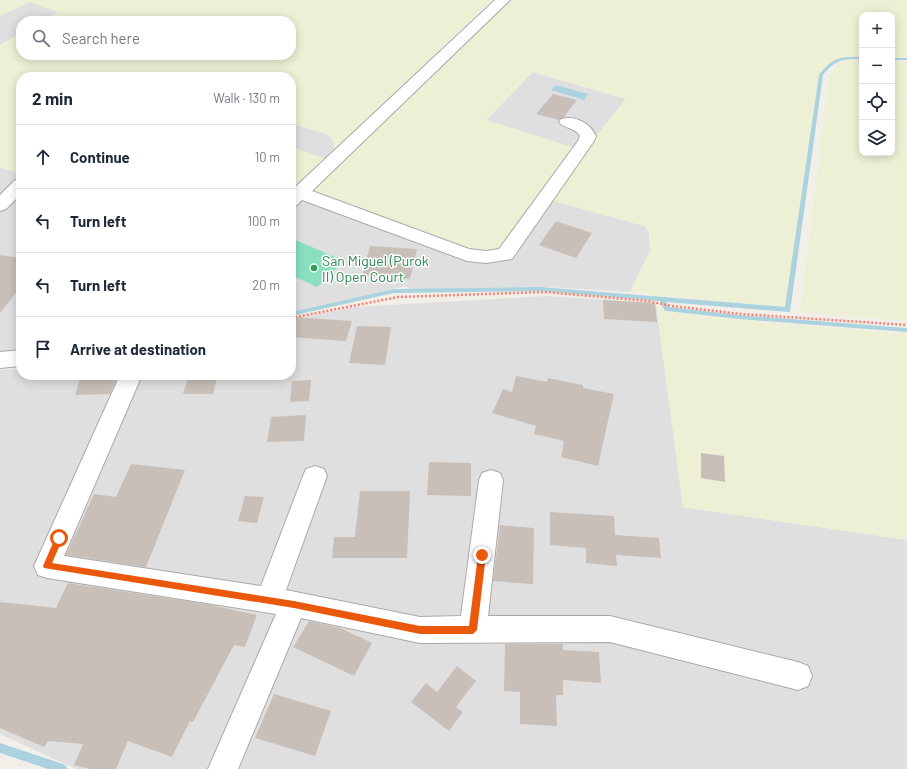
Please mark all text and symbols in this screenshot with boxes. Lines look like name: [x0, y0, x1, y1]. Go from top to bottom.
map controls: [859, 12, 895, 156]
button: +: [859, 12, 895, 48]
search box: [16, 16, 296, 60]
icon: search: [30, 27, 52, 49]
text: Search here: [62, 29, 140, 47]
button: −: [859, 48, 895, 84]
button: locate: [859, 84, 895, 120]
text: 2 min: [32, 88, 73, 108]
text: Walk · 130 m: [213, 90, 280, 106]
button: layers: [859, 120, 895, 156]
icon: ahead: [32, 146, 54, 168]
text: Continue: [70, 148, 130, 166]
text: 10 m: [255, 149, 280, 165]
icon: left: [32, 210, 54, 232]
text: Turn left: [70, 212, 126, 230]
text: 100 m: [247, 213, 280, 229]
place label: San Miguel (Purok II) Open Court: [322, 252, 429, 285]
marker: San Miguel (Purok II) Open Court: [309, 263, 319, 273]
icon: left: [32, 274, 54, 296]
text: Turn left: [70, 276, 126, 294]
text: 20 m: [252, 277, 280, 293]
icon: arrive: [32, 338, 54, 360]
text: Arrive at destination: [70, 340, 206, 358]
route start: [50, 529, 68, 547]
route end: [473, 546, 491, 564]

